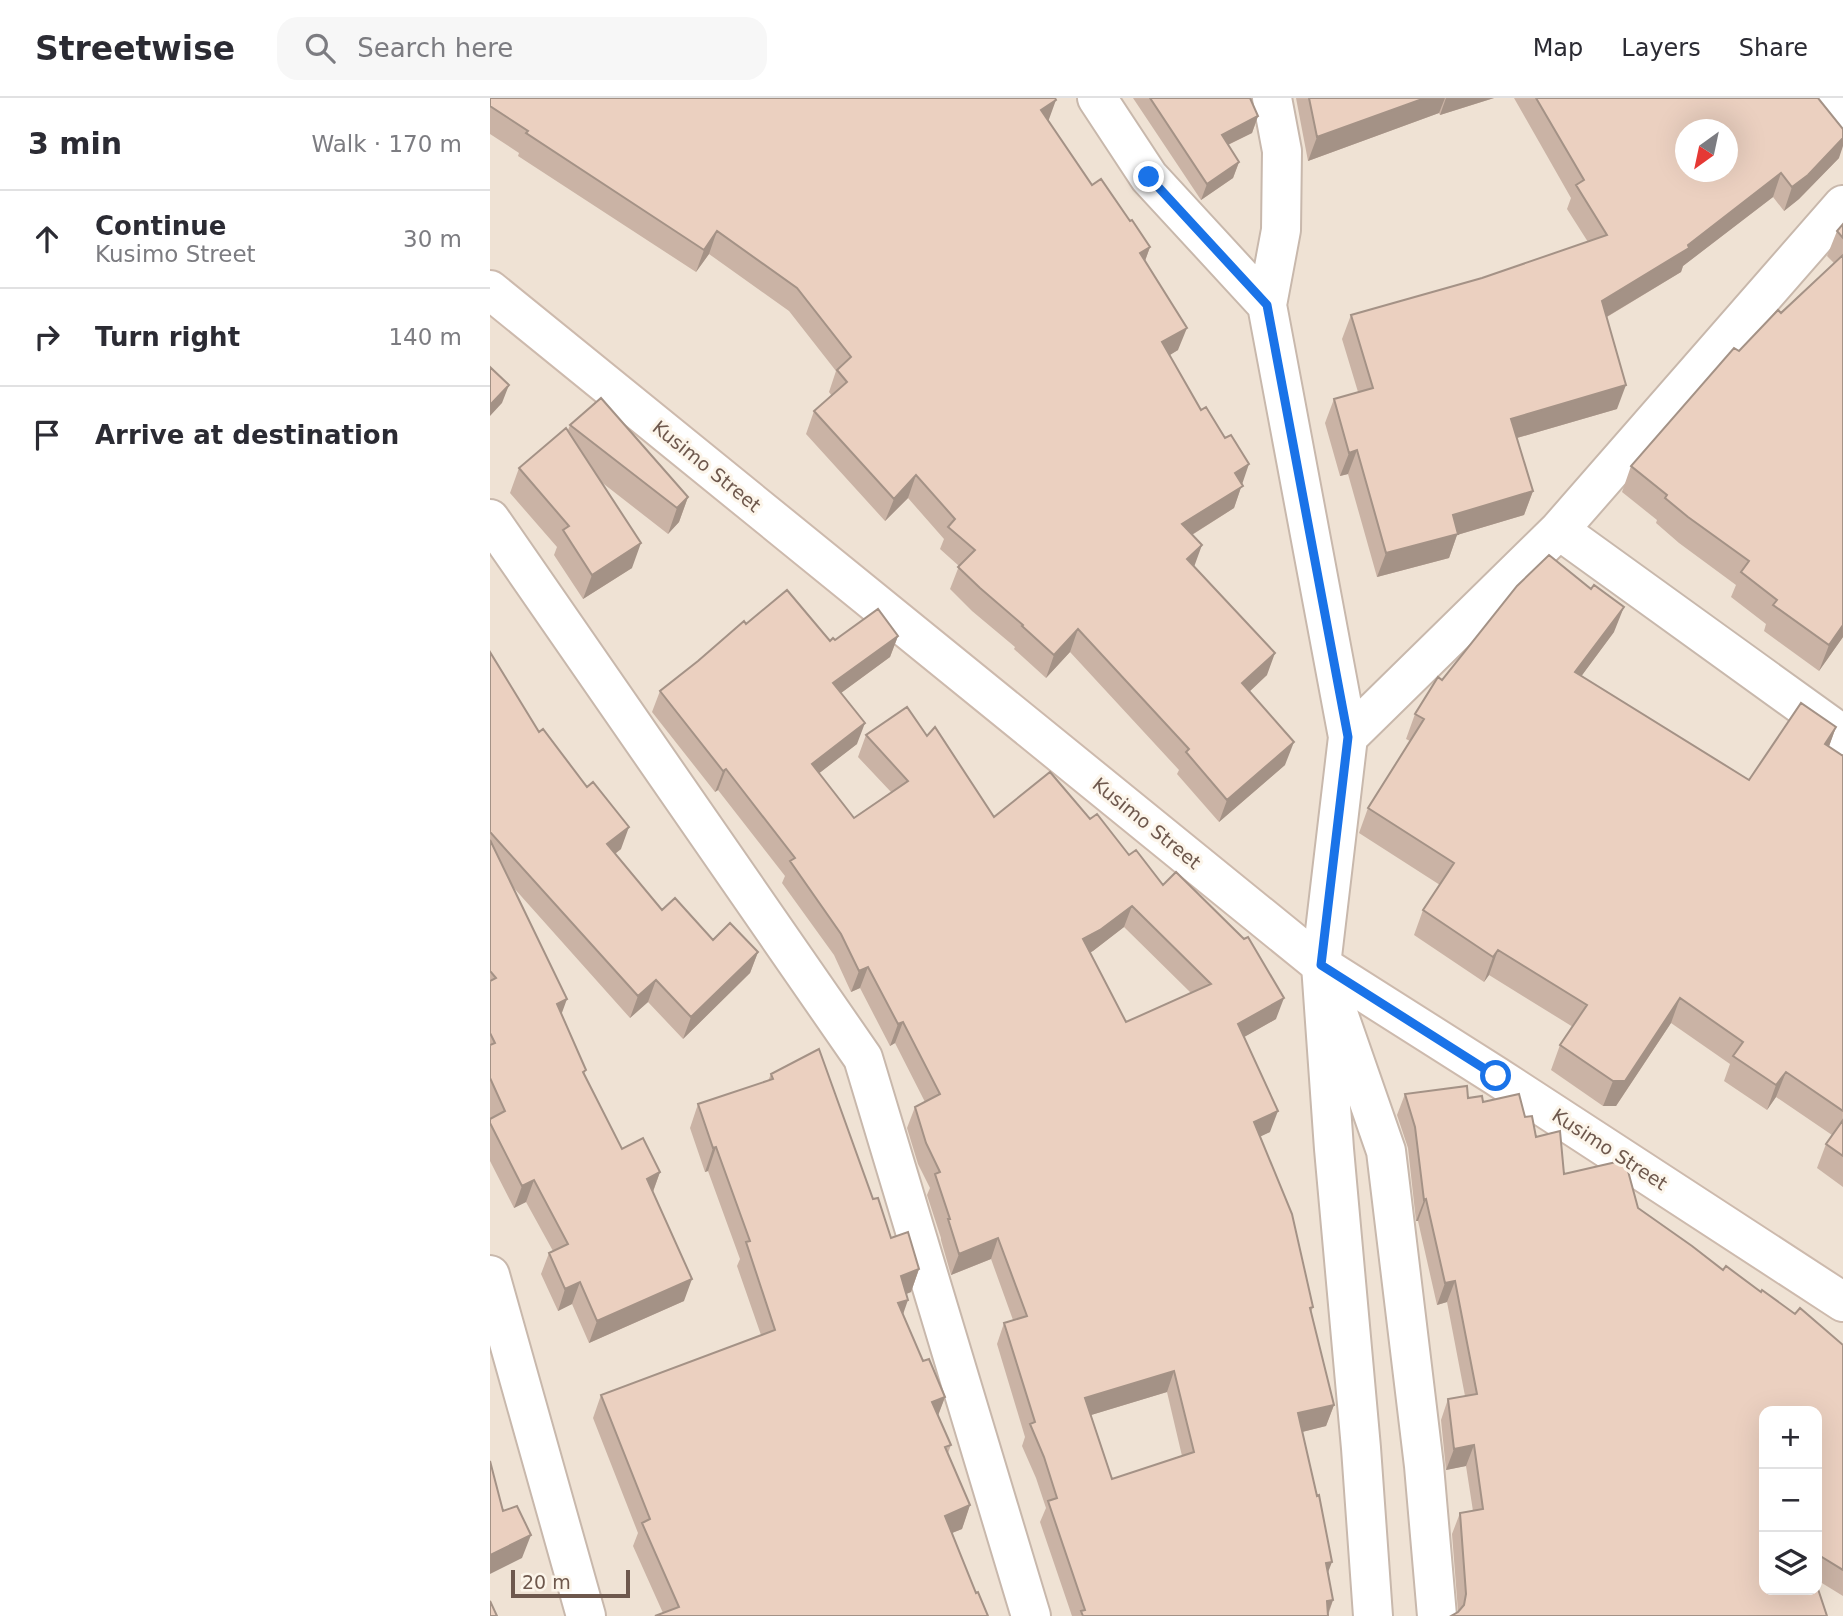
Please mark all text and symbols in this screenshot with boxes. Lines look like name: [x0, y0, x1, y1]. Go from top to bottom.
search box: [277, 17, 767, 80]
text: Streetwise: [35, 29, 235, 68]
icon: search: [301, 29, 339, 67]
text: Search here: [357, 33, 513, 63]
text: Map: [1533, 34, 1583, 62]
text: Layers: [1621, 34, 1701, 62]
text: Share: [1739, 34, 1808, 62]
north arrow: [1675, 119, 1738, 182]
text: 3 min: [28, 126, 122, 161]
text: Walk · 170 m: [311, 131, 462, 157]
route end: [1133, 161, 1164, 192]
text: Continue: [95, 211, 226, 241]
icon: ahead: [28, 220, 66, 258]
text: 30 m: [403, 226, 462, 252]
text: Kusimo Street: [95, 241, 256, 267]
icon: right: [28, 318, 66, 356]
text: Turn right: [95, 322, 240, 352]
text: 140 m: [388, 324, 462, 350]
icon: arrive: [28, 416, 66, 454]
street label: Kusimo Street: [649, 416, 765, 516]
text: Arrive at destination: [95, 420, 399, 450]
street label: Kusimo Street: [1089, 773, 1205, 873]
route start: [1480, 1060, 1511, 1091]
street label: Kusimo Street: [1548, 1104, 1672, 1194]
map controls: [1759, 1406, 1822, 1595]
button: +: [1759, 1406, 1822, 1469]
button: −: [1759, 1469, 1822, 1532]
button: layers: [1759, 1532, 1822, 1595]
scale bar: [511, 1567, 630, 1599]
text: 20 m: [522, 1571, 571, 1593]

